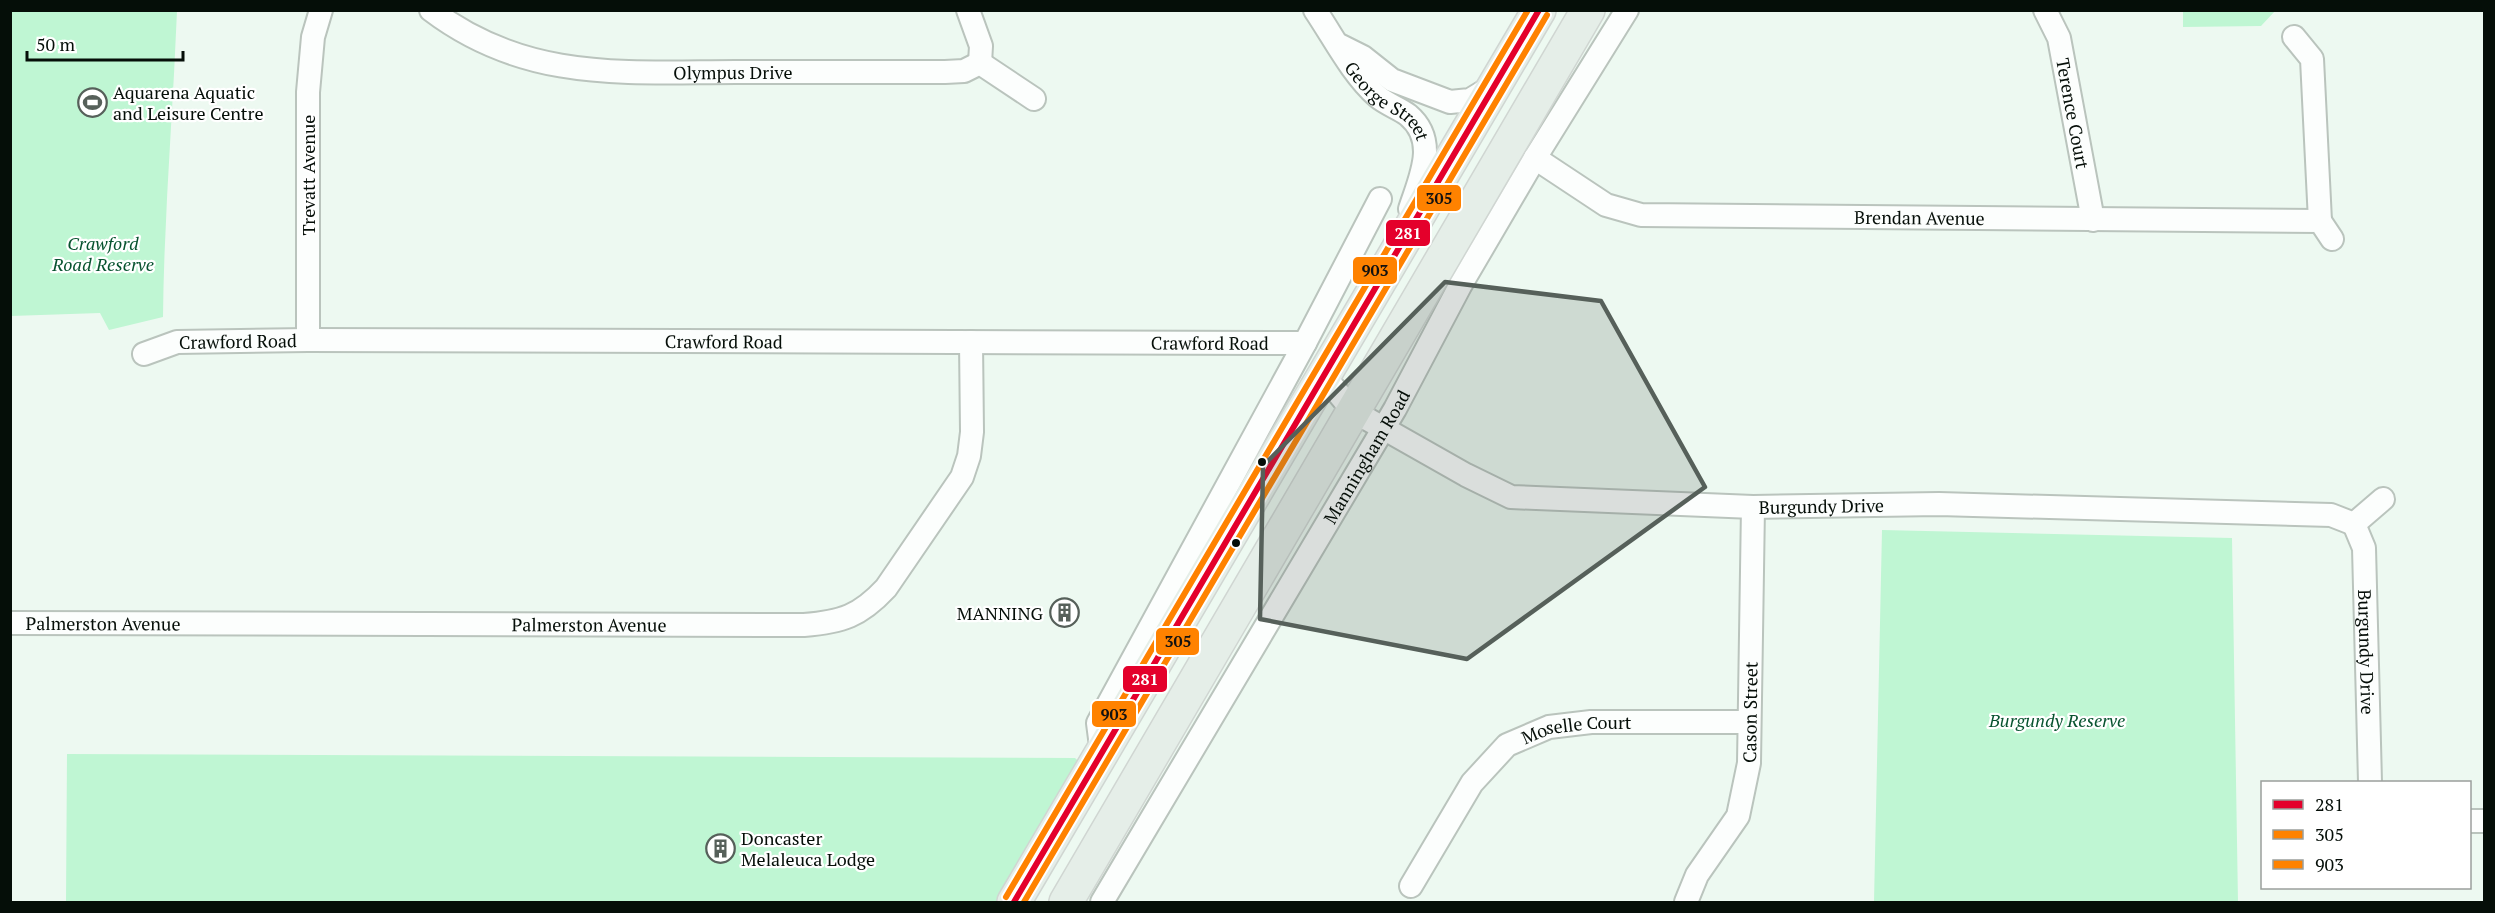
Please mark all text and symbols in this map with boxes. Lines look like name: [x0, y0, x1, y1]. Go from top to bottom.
scale bar: [27, 24, 183, 62]
text: 50 m: [36, 32, 76, 56]
street label: George Street: [1339, 56, 1435, 144]
street label: Terence Court: [2051, 56, 2095, 171]
street label: Olympus Drive: [673, 60, 792, 84]
place label: Aquarena Aquatic and Leisure Centre: [113, 80, 264, 125]
sports icon: Aquarena Aquatic and Leisure Centre: [76, 86, 108, 118]
street label: Trevatt Avenue: [296, 115, 320, 235]
line badge: 305: [1416, 184, 1462, 212]
text: 305: [1425, 187, 1453, 209]
street label: Brendan Avenue: [1854, 205, 1985, 230]
line badge: 281: [1385, 219, 1431, 247]
text: 281: [1394, 222, 1422, 244]
park label: Crawford Road Reserve: [51, 231, 154, 276]
line badge: 903: [1352, 256, 1398, 285]
text: 903: [1361, 259, 1389, 281]
street label: Crawford Road: [179, 328, 297, 354]
street label: Crawford Road: [665, 329, 783, 353]
street label: Crawford Road: [1151, 331, 1269, 355]
street label: Manningham Road: [1318, 385, 1415, 528]
unlabelled marker: [1256, 456, 1268, 468]
street label: Burgundy Drive: [1759, 493, 1884, 519]
unlabelled marker: [1230, 537, 1242, 549]
street label: Burgundy Drive: [2353, 589, 2380, 715]
building icon: MANNING: [1048, 597, 1080, 629]
place label: MANNING: [957, 601, 1044, 625]
street label: Palmerston Avenue: [25, 611, 181, 635]
street label: Palmerston Avenue: [511, 612, 667, 637]
line badge: 305: [1155, 627, 1200, 656]
text: 305: [1164, 630, 1192, 652]
street label: Cason Street: [1737, 661, 1763, 763]
line badge: 281: [1122, 665, 1168, 693]
text: 281: [1131, 668, 1159, 690]
line badge: 903: [1091, 700, 1137, 728]
text: 903: [1100, 703, 1128, 725]
park label: Burgundy Reserve: [1988, 708, 2125, 732]
street label: Moselle Court: [1518, 710, 1632, 749]
legend: [2261, 781, 2471, 889]
text: 281: [2315, 792, 2344, 816]
text: 305: [2315, 822, 2344, 846]
place label: Doncaster Melaleuca Lodge: [741, 826, 875, 871]
building icon: Doncaster Melaleuca Lodge: [704, 832, 736, 864]
text: 903: [2315, 852, 2344, 876]

